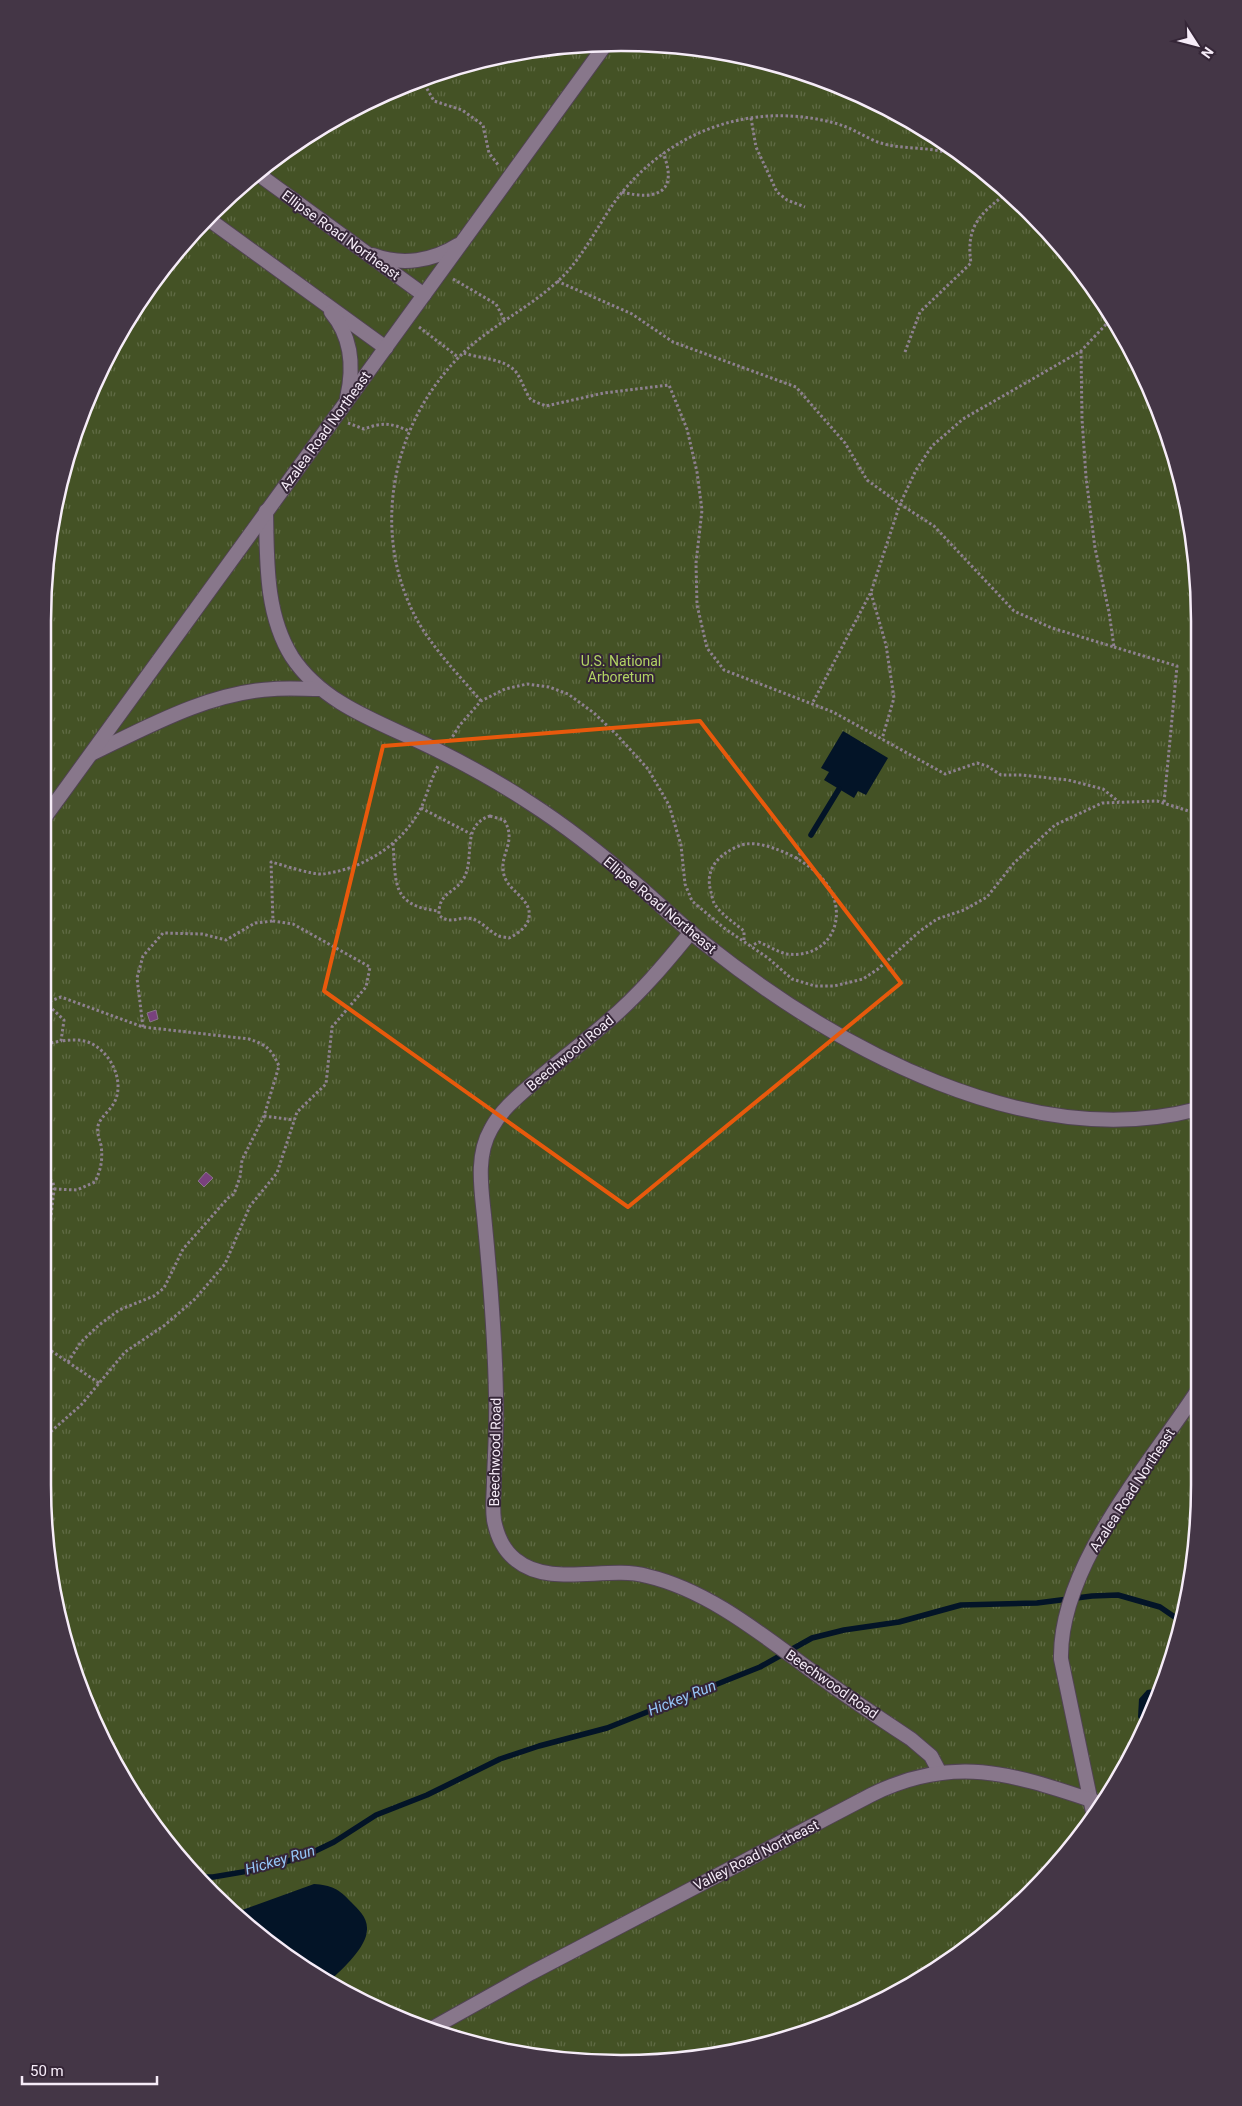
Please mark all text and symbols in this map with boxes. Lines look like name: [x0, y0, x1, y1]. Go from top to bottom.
north arrow: [1172, 20, 1222, 70]
text: N: [1198, 44, 1217, 61]
street label: Ellipse Road Northeast: [279, 187, 403, 283]
street label: Azalea Road Northeast: [276, 368, 374, 494]
park label: U.S. National Arboretum: [581, 653, 661, 685]
street label: Ellipse Road Northeast: [600, 853, 720, 957]
street label: Beechwood Road: [523, 1012, 617, 1094]
street label: Beechwood Road: [486, 1398, 504, 1506]
street label: Azalea Road Northeast: [1086, 1425, 1178, 1555]
street label: Beechwood Road: [783, 1646, 881, 1722]
water label: Hickey Run: [645, 1676, 719, 1720]
street label: Valley Road Northeast: [691, 1816, 822, 1894]
water label: Hickey Run: [243, 1841, 317, 1879]
scale bar: [22, 2054, 158, 2086]
text: 50 m: [30, 2062, 64, 2080]

